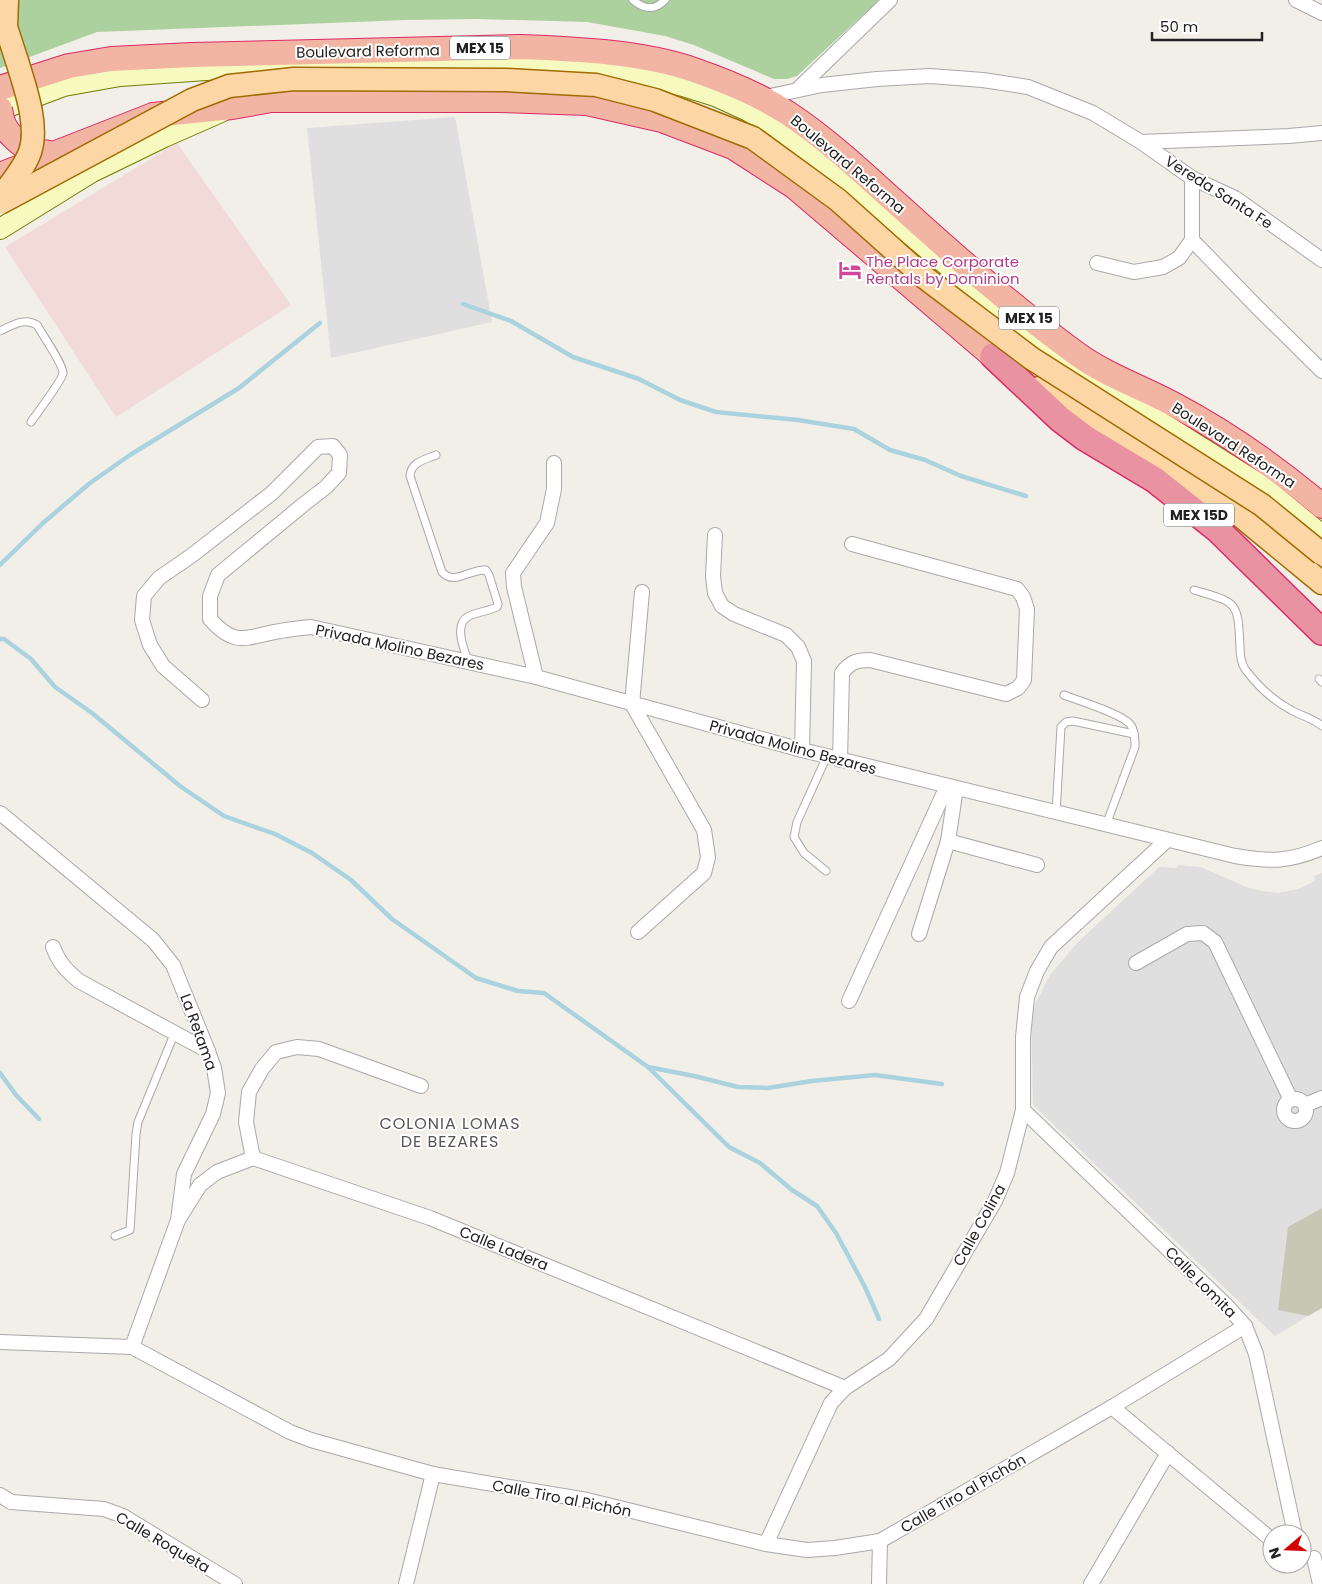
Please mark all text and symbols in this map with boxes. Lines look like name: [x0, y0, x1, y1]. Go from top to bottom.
scale bar: [1152, 10, 1262, 42]
text: 50 m: [1160, 16, 1198, 37]
road number: MEX 15: [450, 36, 510, 59]
street label: Boulevard Reforma: [296, 39, 440, 63]
street label: Boulevard Reforma: [786, 110, 910, 218]
street label: Vereda Santa Fe: [1161, 150, 1277, 234]
place label: The Place Corporate Rentals by Dominion: [866, 251, 1020, 289]
hotel icon: The Place Corporate Rentals by Dominion: [837, 257, 863, 283]
road number: MEX 15: [999, 306, 1059, 330]
street label: Boulevard Reforma: [1168, 397, 1300, 493]
road number: MEX 15D: [1164, 504, 1234, 526]
street label: Privada Molino Bezares: [314, 619, 487, 675]
street label: Privada Molino Bezares: [707, 715, 879, 779]
street label: La Retama: [175, 991, 223, 1073]
district label: COLONIA LOMAS DE BEZARES: [379, 1112, 521, 1153]
street label: Calle Colina: [948, 1180, 1010, 1270]
street label: Calle Ladera: [456, 1221, 552, 1275]
street label: Calle Lomita: [1161, 1242, 1241, 1322]
street label: Calle Tiro al Pichón: [896, 1449, 1030, 1537]
street label: Calle Tiro al Pichón: [491, 1474, 633, 1522]
street label: Calle Roqueta: [112, 1506, 214, 1578]
north arrow: [1262, 1524, 1312, 1574]
text: N: [1264, 1545, 1286, 1561]

